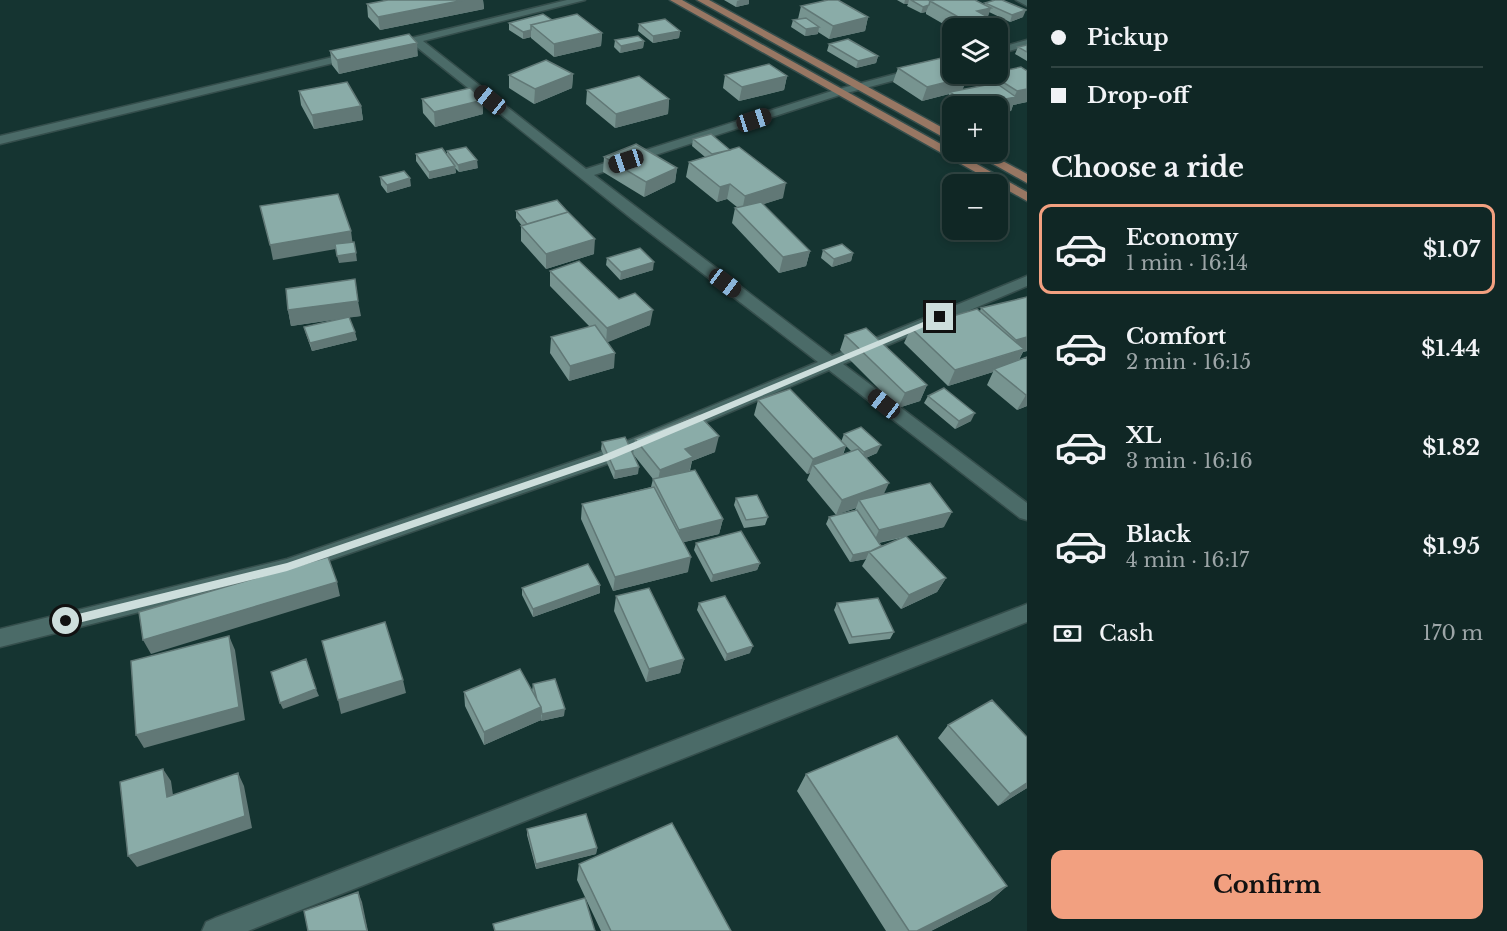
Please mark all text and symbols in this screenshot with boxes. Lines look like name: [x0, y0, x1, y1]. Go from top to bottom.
map controls: [942, 18, 1008, 240]
button: layers: [942, 18, 1008, 84]
text: Pickup: [1087, 24, 1169, 51]
car: [470, 82, 510, 118]
text: Drop-off: [1087, 82, 1189, 109]
button: +: [942, 96, 1008, 162]
car: [734, 106, 774, 134]
car: [606, 147, 646, 175]
text: Choose a ride: [1051, 151, 1244, 184]
button: −: [942, 174, 1008, 240]
icon: car: [1054, 222, 1108, 276]
text: Economy: [1126, 224, 1238, 251]
text: $1.07: [1423, 236, 1480, 263]
text: 1 min · 16:14: [1126, 251, 1248, 275]
car: [705, 265, 745, 301]
route end: [926, 303, 953, 330]
icon: car: [1054, 321, 1108, 375]
text: Comfort: [1126, 323, 1226, 350]
text: $1.44: [1421, 335, 1480, 362]
text: 2 min · 16:15: [1126, 350, 1251, 374]
car: [864, 386, 904, 422]
icon: car: [1054, 420, 1108, 474]
text: XL: [1126, 422, 1161, 449]
text: $1.82: [1422, 434, 1480, 461]
text: 3 min · 16:16: [1126, 449, 1253, 473]
icon: car: [1054, 519, 1108, 573]
text: Black: [1126, 521, 1191, 548]
text: $1.95: [1423, 533, 1480, 560]
text: 4 min · 16:17: [1126, 548, 1249, 572]
route start: [52, 607, 79, 634]
icon: cash: [1051, 617, 1084, 650]
text: Cash: [1099, 620, 1154, 647]
text: 170 m: [1423, 621, 1483, 645]
button: Confirm: [1051, 850, 1483, 919]

